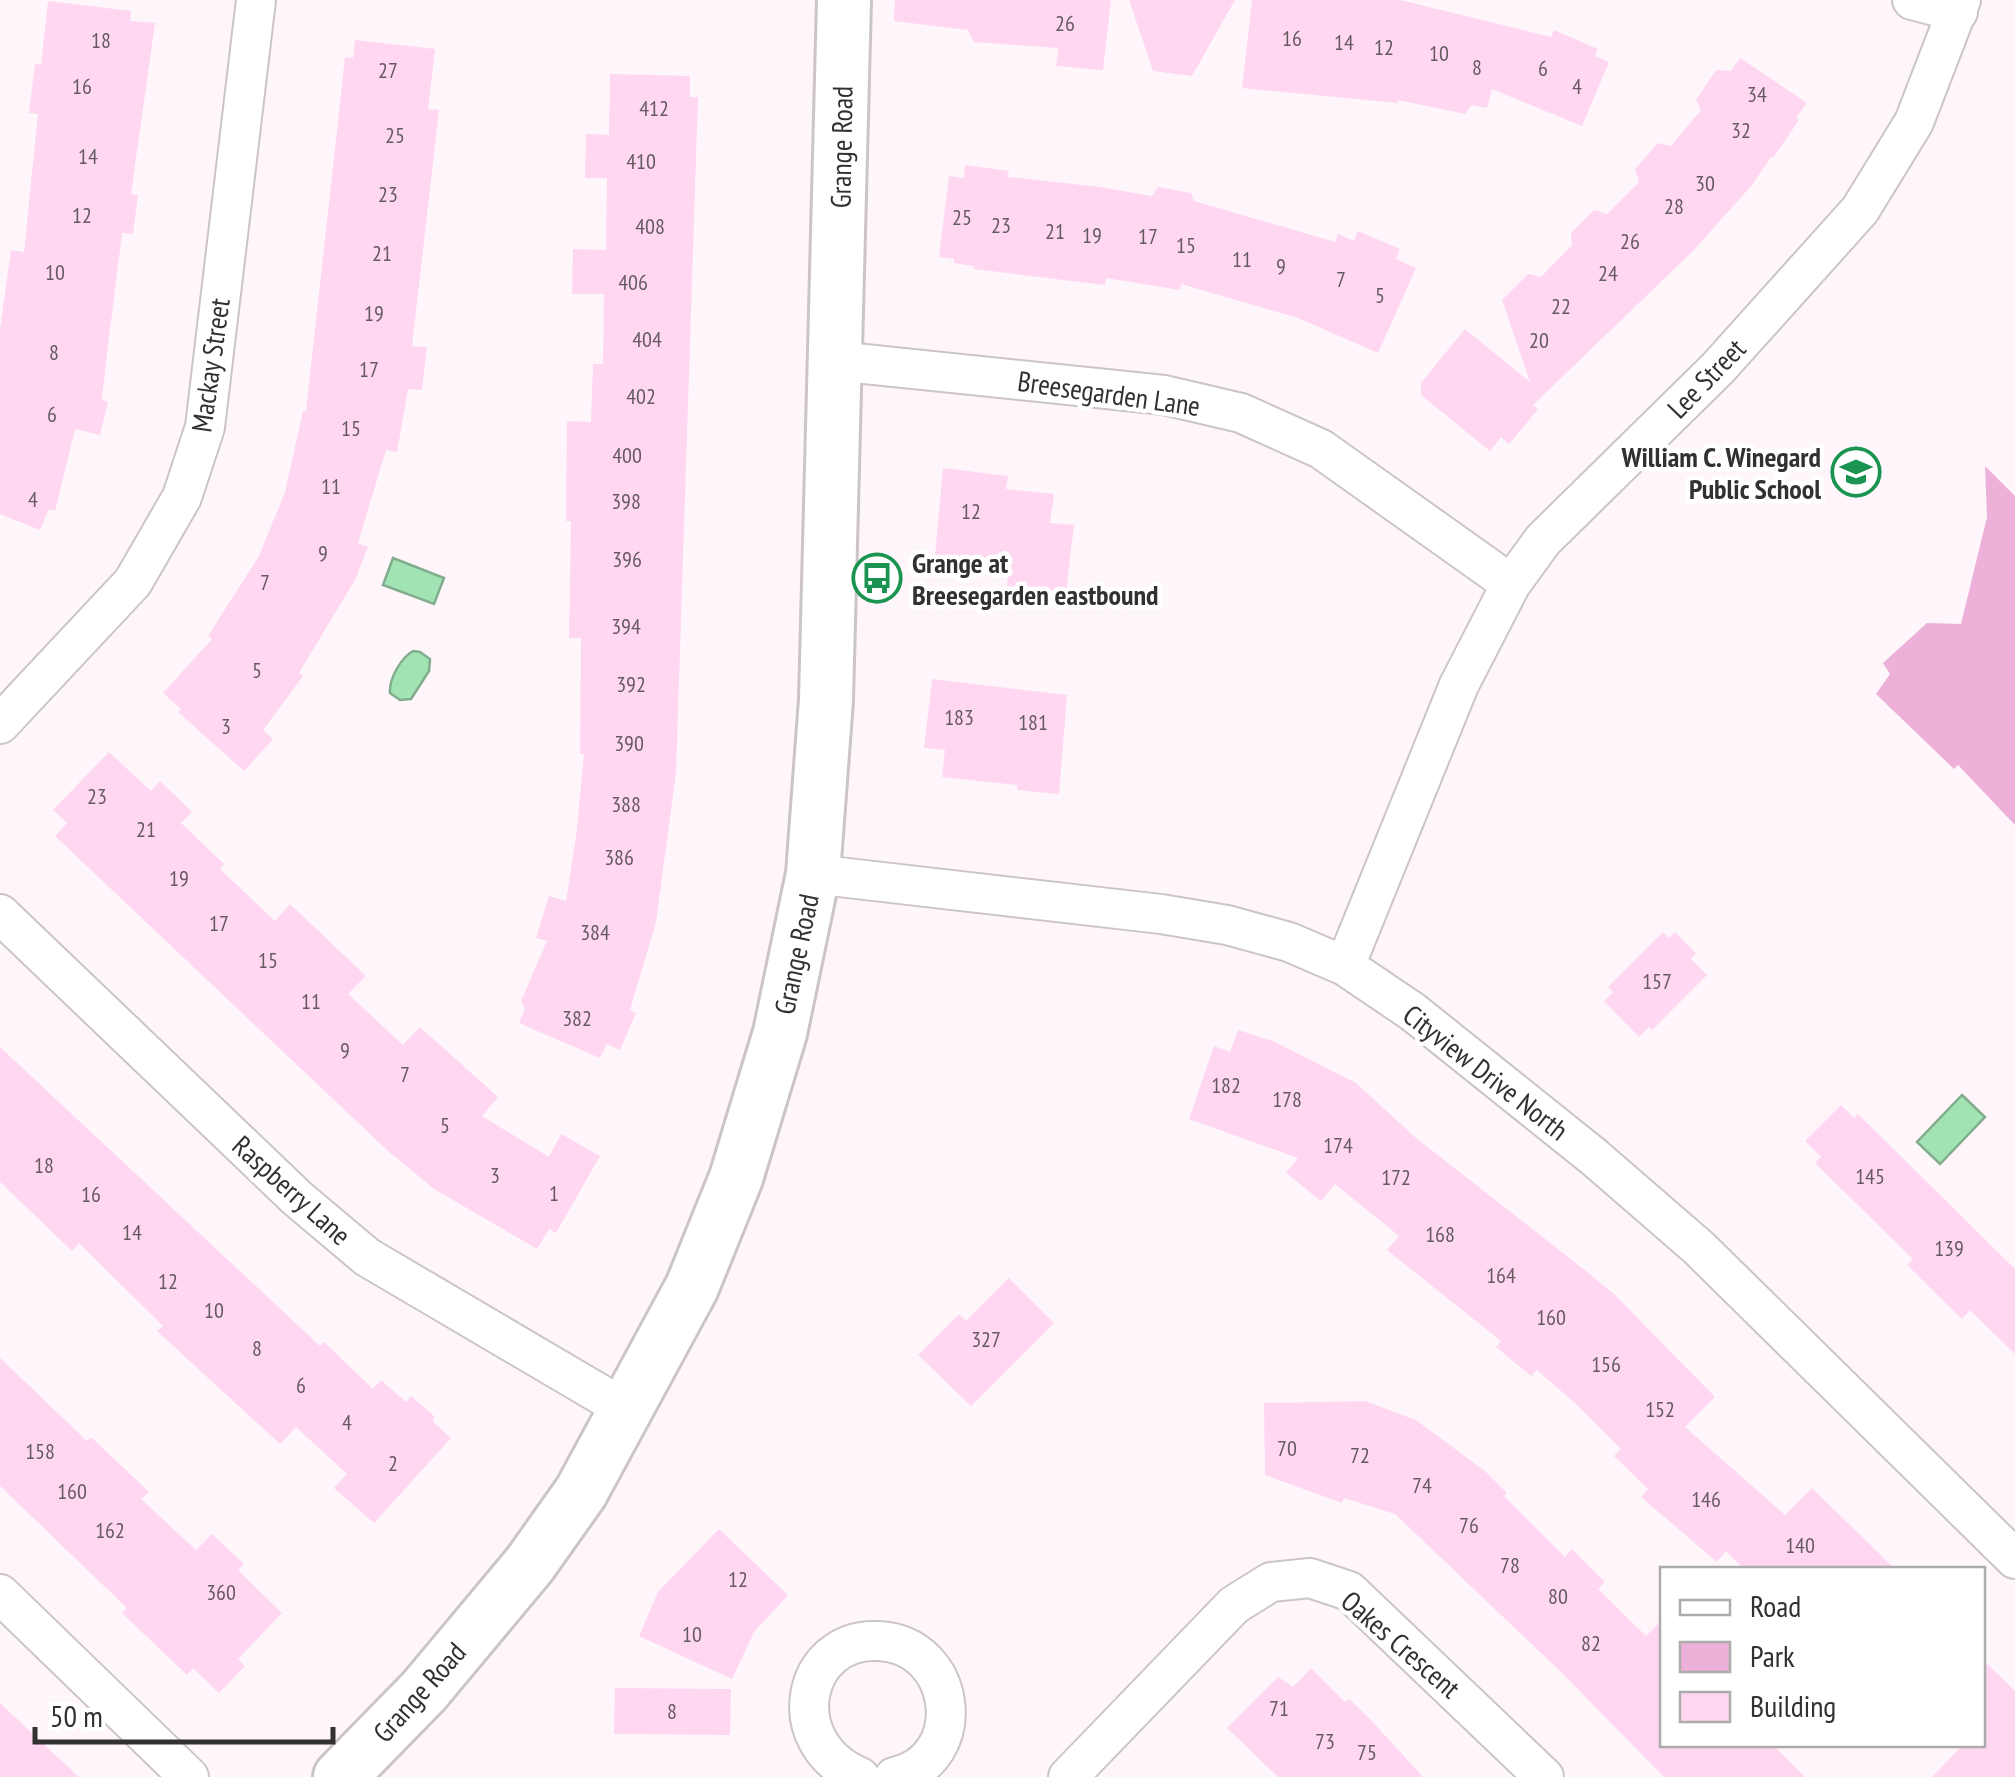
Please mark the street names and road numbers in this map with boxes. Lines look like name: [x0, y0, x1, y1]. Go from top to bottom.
street label: Grange Road: [821, 86, 861, 208]
street label: Mackay Street: [182, 295, 238, 434]
street label: Lee Street: [1659, 330, 1753, 426]
street label: Breesegarden Lane: [1015, 362, 1203, 424]
street label: Grange Road: [765, 890, 827, 1018]
street label: Cityview Drive North: [1396, 996, 1576, 1148]
street label: Raspberry Lane: [225, 1127, 359, 1253]
street label: Oakes Crescent: [1334, 1582, 1469, 1706]
street label: Grange Road: [364, 1634, 474, 1750]

